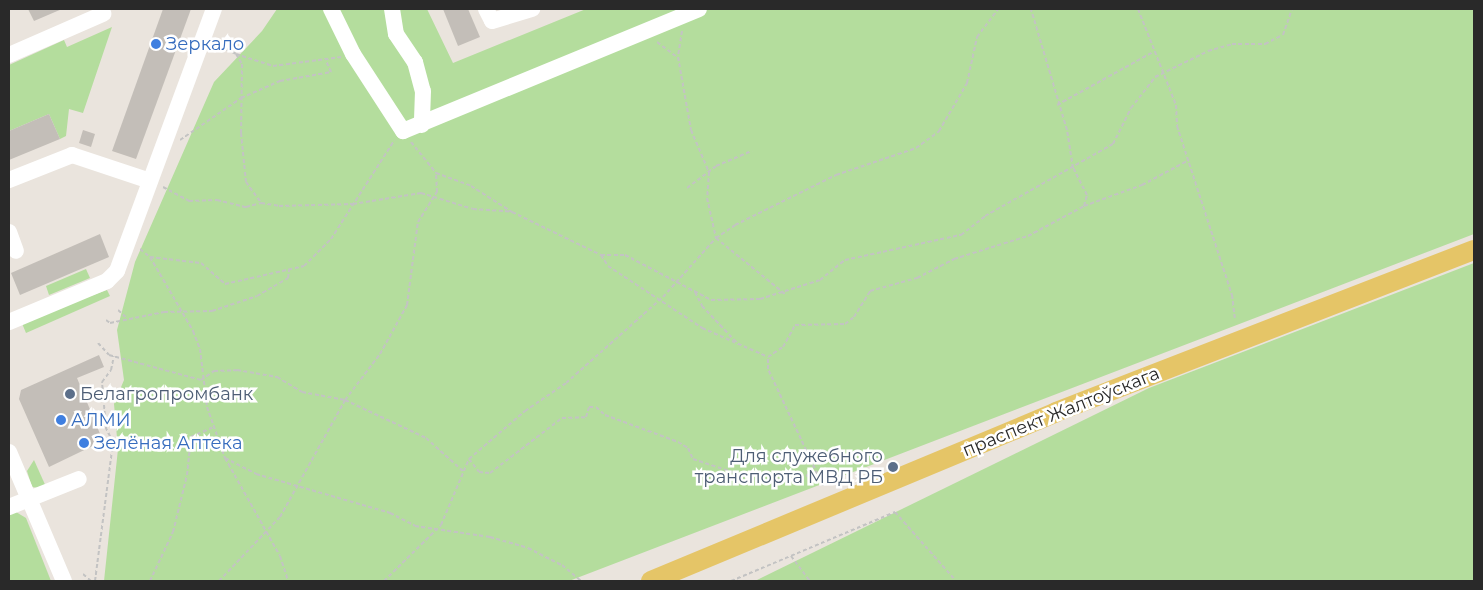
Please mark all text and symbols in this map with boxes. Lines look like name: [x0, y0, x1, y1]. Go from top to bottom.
place label: Зеркало: [166, 33, 244, 55]
marker: Зеркало: [150, 38, 162, 50]
street label: праспект Жалтоўскага: [959, 363, 1163, 461]
place label: Белагропромбанк: [80, 383, 253, 405]
marker: Белагропромбанк: [64, 388, 76, 400]
place label: АЛМИ: [71, 409, 131, 431]
marker: АЛМИ: [55, 414, 67, 426]
place label: Зелёная Аптека: [94, 432, 242, 454]
marker: Зелёная Аптека: [78, 437, 90, 449]
place label: Для служебного транспорта МВД РБ: [695, 446, 883, 488]
marker: Для служебного транспорта МВД РБ: [887, 461, 899, 473]

